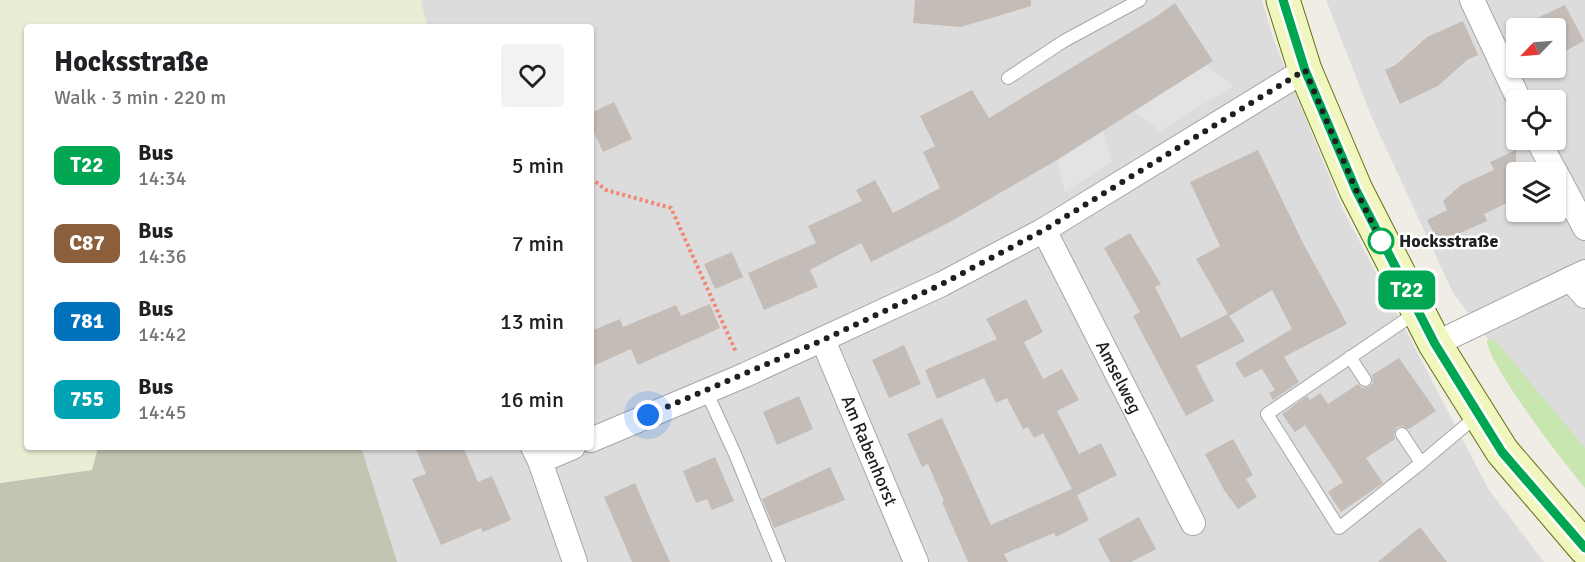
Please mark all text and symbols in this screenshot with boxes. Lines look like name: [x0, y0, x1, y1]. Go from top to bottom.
north arrow: [1506, 18, 1566, 78]
map controls: [1506, 18, 1566, 222]
button: heart: [501, 44, 564, 107]
text: Hocksstraße: [54, 45, 209, 79]
text: Walk · 3 min · 220 m: [54, 85, 226, 110]
button: locate: [1506, 90, 1566, 150]
text: Bus: [138, 139, 173, 166]
text: T22: [70, 152, 104, 178]
text: 5 min: [512, 152, 564, 179]
button: layers: [1506, 162, 1566, 222]
text: 14:34: [138, 166, 187, 191]
text: Bus: [138, 217, 173, 244]
marker: Hocksstraße: [1368, 228, 1394, 254]
text: C87: [69, 230, 105, 256]
text: 7 min: [512, 230, 564, 257]
place label: Hocksstraße: [1399, 230, 1498, 252]
text: 14:36: [138, 244, 187, 269]
line badge: T22: [1372, 270, 1442, 310]
text: T22: [1390, 277, 1424, 303]
text: Bus: [138, 295, 173, 322]
text: 781: [70, 308, 104, 334]
text: 13 min: [500, 308, 564, 335]
text: 14:42: [138, 322, 187, 347]
street label: Amselweg: [1091, 337, 1146, 417]
text: Bus: [138, 373, 173, 400]
text: 755: [70, 386, 104, 412]
text: 16 min: [500, 386, 564, 413]
street label: Am Rabenhorst: [837, 392, 902, 509]
text: 14:45: [138, 400, 187, 425]
your location: [633, 400, 663, 430]

